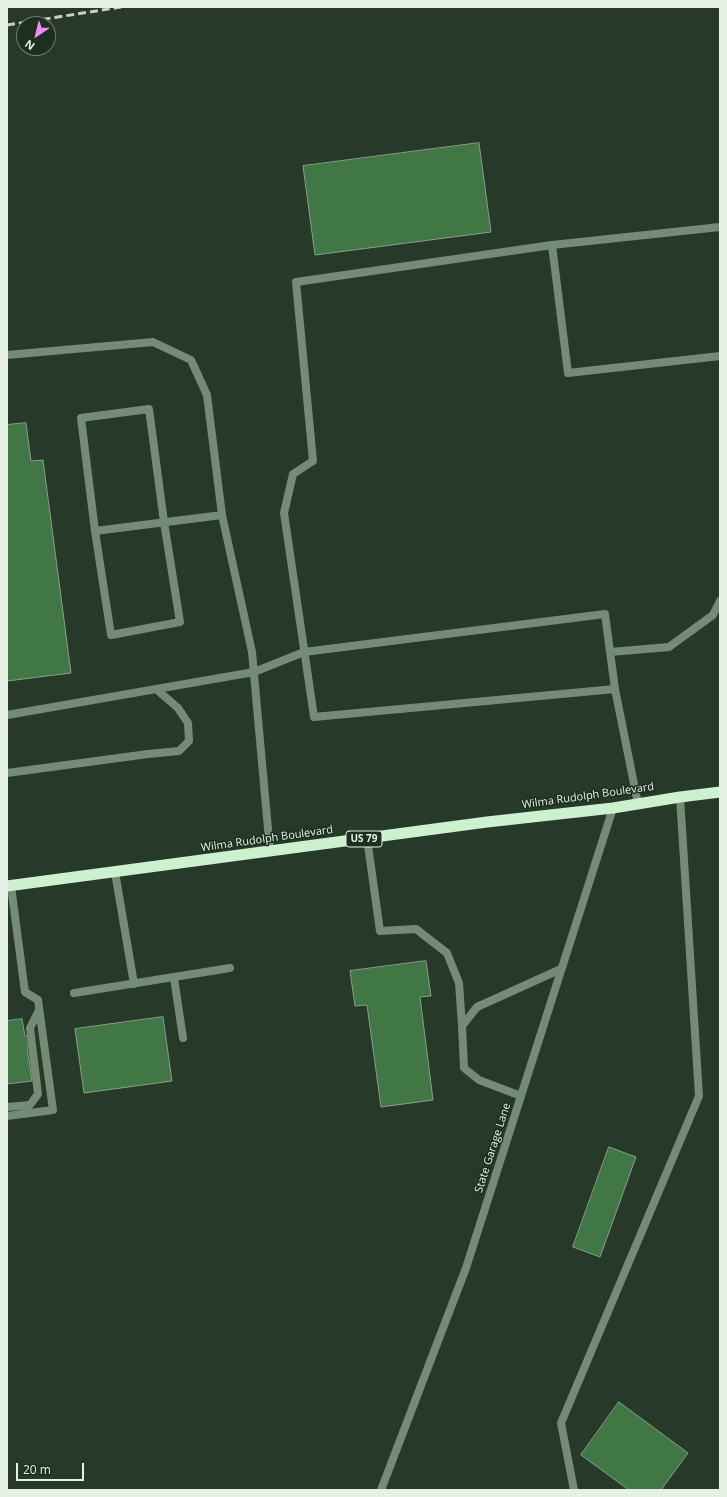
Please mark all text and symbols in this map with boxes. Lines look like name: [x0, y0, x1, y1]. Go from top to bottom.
north arrow: [16, 16, 56, 56]
text: N: [21, 37, 37, 54]
street label: Wilma Rudolph Boulevard: [521, 780, 655, 812]
street label: Wilma Rudolph Boulevard: [200, 823, 334, 855]
road number: US 79: [346, 831, 382, 847]
street label: State Garage Lane: [472, 1101, 514, 1195]
scale bar: [18, 1455, 86, 1481]
text: 20 m: [23, 1461, 51, 1478]

